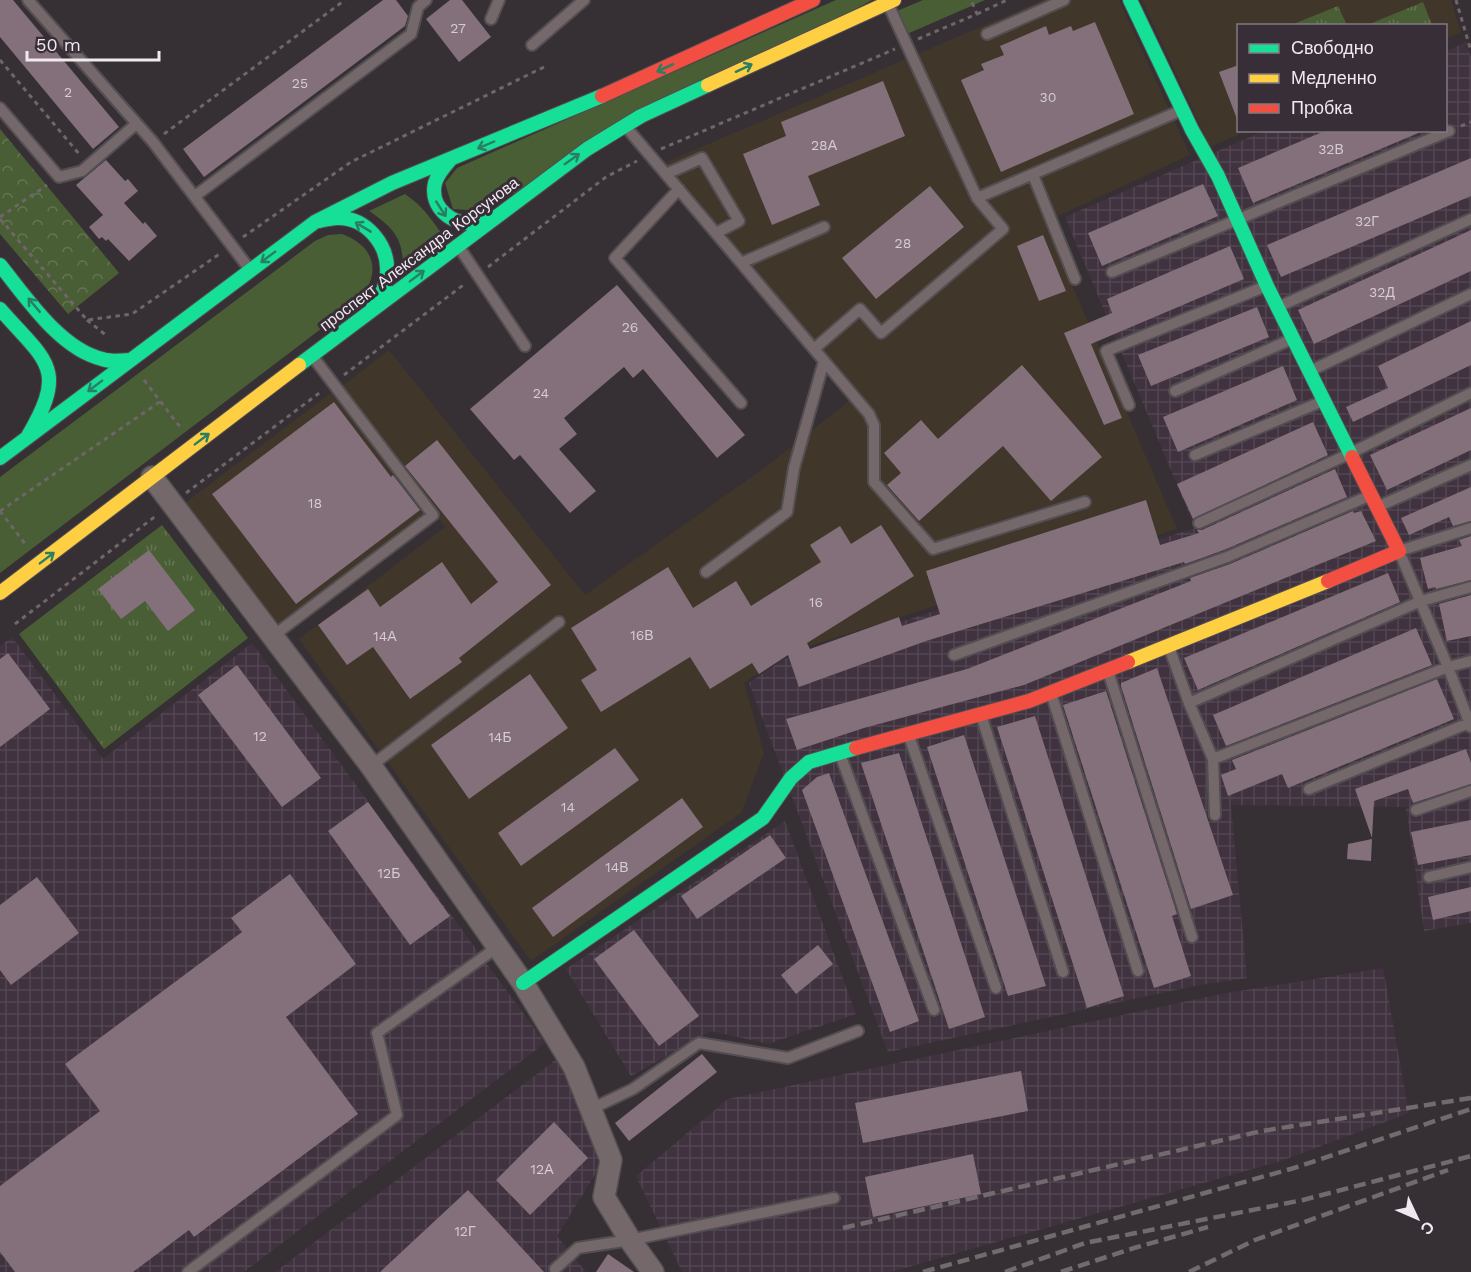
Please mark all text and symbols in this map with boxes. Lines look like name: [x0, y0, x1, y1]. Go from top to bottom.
house number: 27: [450, 20, 466, 36]
scale bar: [27, 24, 159, 62]
legend: [1237, 24, 1447, 132]
text: 50 m: [36, 34, 81, 55]
text: Свободно: [1291, 37, 1374, 58]
one-way arrow: [735, 62, 753, 74]
one-way arrow: [656, 63, 674, 74]
text: Медленно: [1291, 67, 1377, 88]
house number: 25: [292, 75, 308, 91]
house number: 2: [64, 84, 72, 100]
house number: 30: [1040, 89, 1056, 105]
text: Пробка: [1291, 97, 1354, 118]
house number: 28А: [811, 137, 838, 153]
one-way arrow: [477, 140, 495, 151]
house number: 32В: [1318, 141, 1344, 157]
one-way arrow: [564, 153, 580, 165]
street label: проспект Александра Корсунова: [316, 173, 522, 335]
one-way arrow: [435, 200, 448, 217]
house number: 32Г: [1355, 213, 1379, 229]
one-way arrow: [355, 221, 372, 233]
house number: 28: [895, 235, 911, 251]
one-way arrow: [260, 250, 276, 263]
one-way arrow: [408, 270, 424, 283]
house number: 32Д: [1369, 284, 1395, 300]
one-way arrow: [27, 298, 41, 313]
house number: 26: [622, 319, 638, 335]
one-way arrow: [87, 380, 103, 393]
house number: 24: [533, 385, 549, 401]
one-way arrow: [193, 433, 209, 446]
house number: 18: [308, 495, 322, 511]
one-way arrow: [38, 551, 54, 564]
house number: 16: [809, 594, 823, 610]
house number: 16В: [630, 627, 654, 643]
house number: 14А: [373, 628, 397, 644]
house number: 12: [253, 728, 267, 744]
house number: 14Б: [488, 729, 512, 745]
house number: 14: [561, 799, 575, 815]
house number: 14В: [605, 859, 629, 875]
house number: 12Б: [378, 865, 400, 881]
house number: 12А: [531, 1161, 554, 1177]
north arrow: [1387, 1188, 1447, 1248]
text: С: [1416, 1217, 1438, 1239]
house number: 12Г: [454, 1223, 476, 1239]

